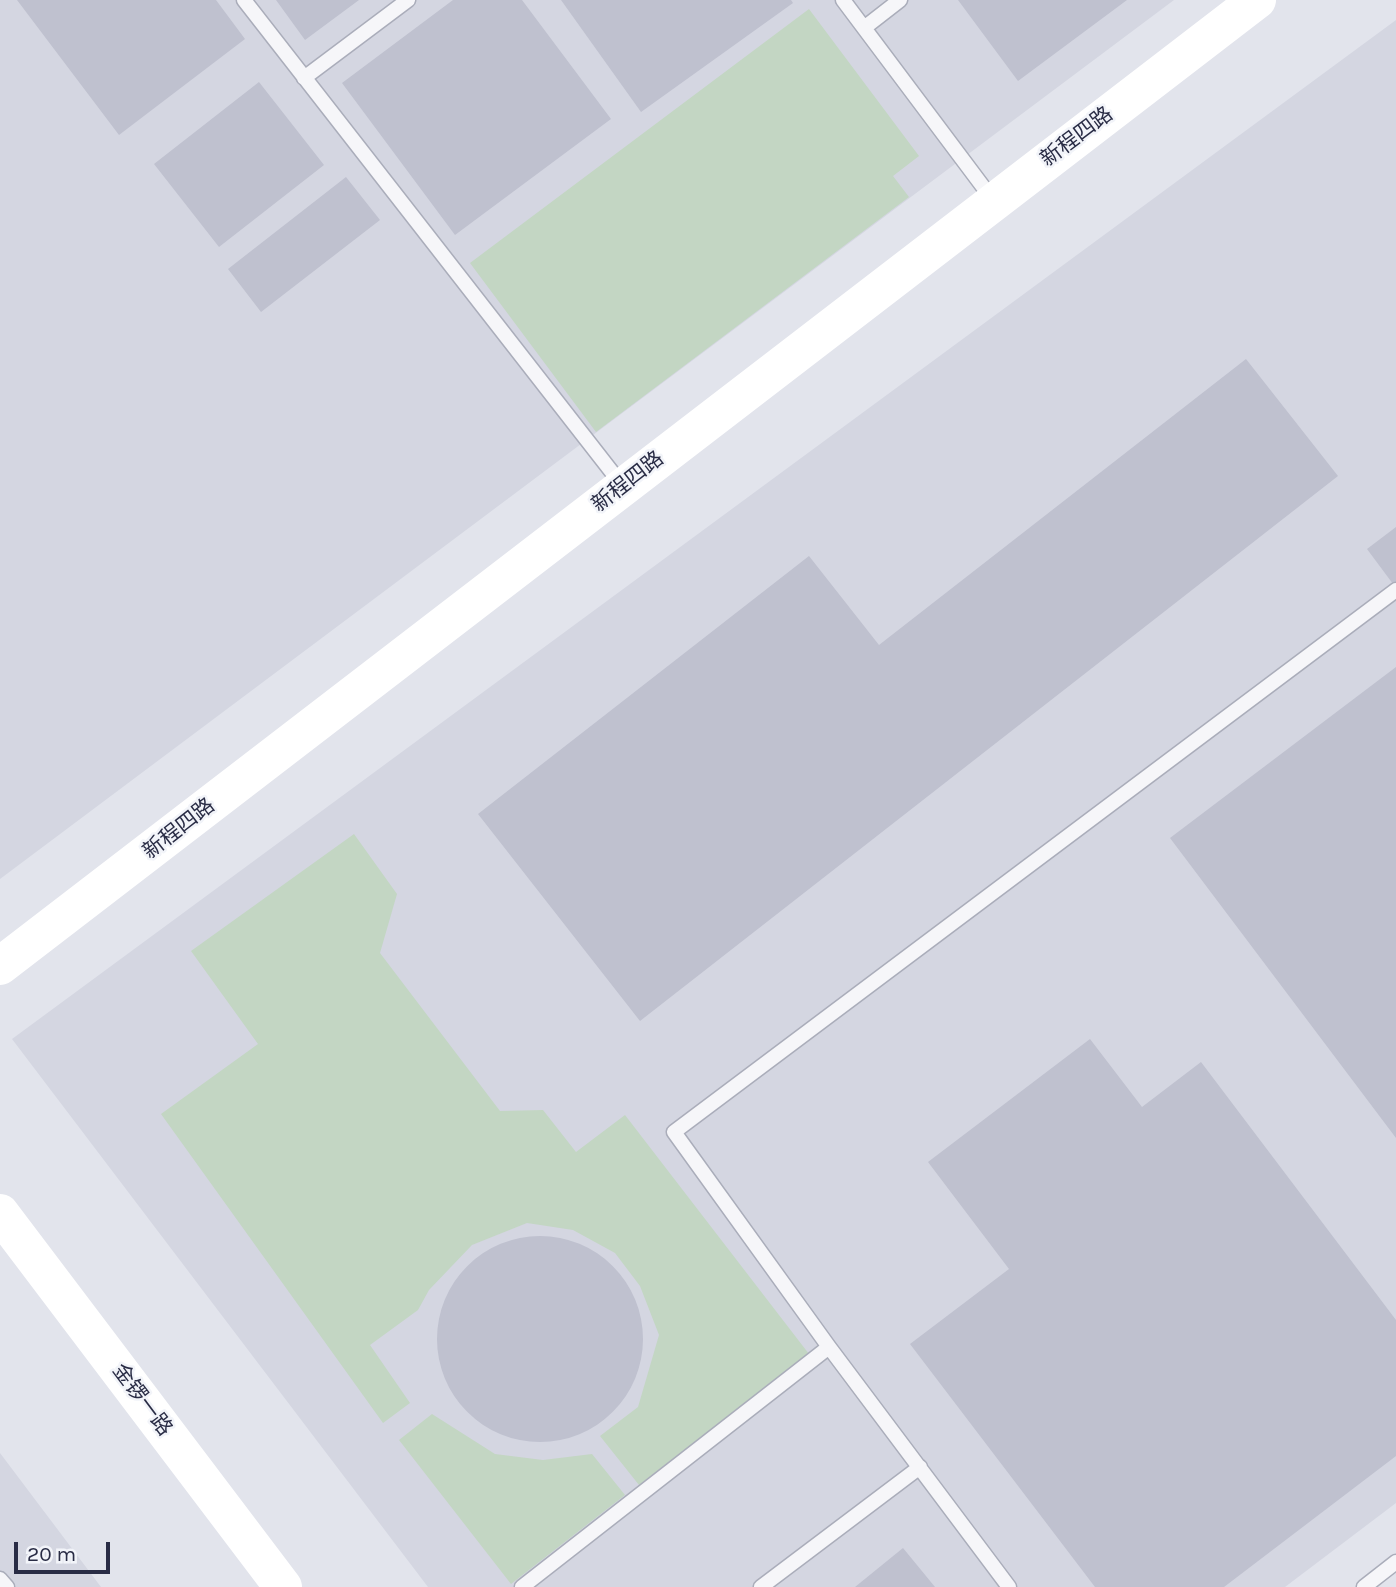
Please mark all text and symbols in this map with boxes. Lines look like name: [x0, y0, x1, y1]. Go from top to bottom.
street label: 新程四路: [1036, 102, 1118, 172]
street label: 新程四路: [587, 446, 669, 518]
street label: 新程四路: [138, 793, 220, 865]
street label: 金锣一路: [107, 1359, 177, 1441]
scale bar: [18, 1528, 114, 1572]
text: 20 m: [27, 1542, 76, 1566]

